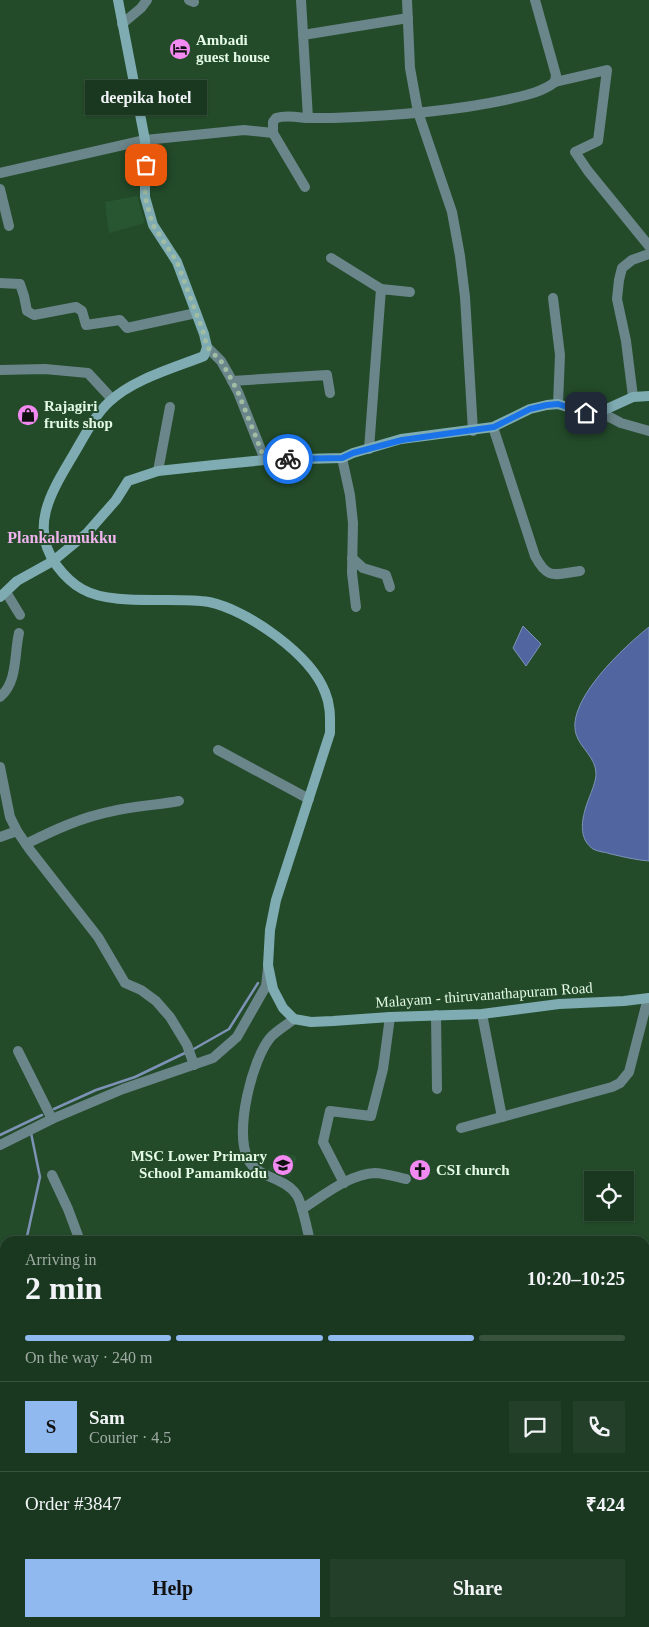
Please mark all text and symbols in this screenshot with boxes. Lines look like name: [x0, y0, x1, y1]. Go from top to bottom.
place label: Ambadi guest house: [196, 32, 270, 65]
hotel icon: Ambadi guest house: [168, 37, 192, 61]
callout: deepika hotel: [85, 80, 207, 115]
text: deepika hotel: [100, 89, 192, 106]
pin: [125, 144, 167, 186]
icon: bag: [132, 151, 160, 179]
pin: [565, 392, 607, 434]
place label: Rajagiri fruits shop: [44, 398, 113, 431]
icon: home: [572, 399, 600, 427]
shop icon: Rajagiri fruits shop: [16, 403, 40, 427]
courier: [263, 434, 313, 484]
icon: bike: [274, 445, 302, 473]
district label: Plankalamukku: [7, 529, 117, 546]
street label: Malayam - thiruvanathapuram Road: [375, 979, 594, 1011]
place label: MSC Lower Primary School Pamamkodu: [131, 1148, 267, 1181]
school or university icon: MSC Lower Primary School Pamamkodu: [271, 1153, 295, 1177]
church icon: CSI church: [408, 1158, 432, 1182]
place label: CSI church: [436, 1162, 510, 1178]
map controls: [584, 1171, 634, 1221]
button: locate: [584, 1171, 634, 1221]
text: Arriving in: [25, 1251, 97, 1268]
text: 10:20–10:25: [527, 1268, 625, 1289]
text: 2 min: [25, 1270, 102, 1306]
text: On the way · 240 m: [25, 1349, 153, 1366]
button: chat: [509, 1401, 561, 1453]
button: phone: [573, 1401, 625, 1453]
text: Sam: [89, 1407, 125, 1428]
text: S: [46, 1416, 56, 1437]
text: Courier · 4.5: [89, 1429, 171, 1446]
text: Order #3847: [25, 1493, 122, 1514]
text: ₹424: [586, 1494, 625, 1515]
button: Help: [25, 1559, 320, 1617]
button: Share: [330, 1559, 625, 1617]

